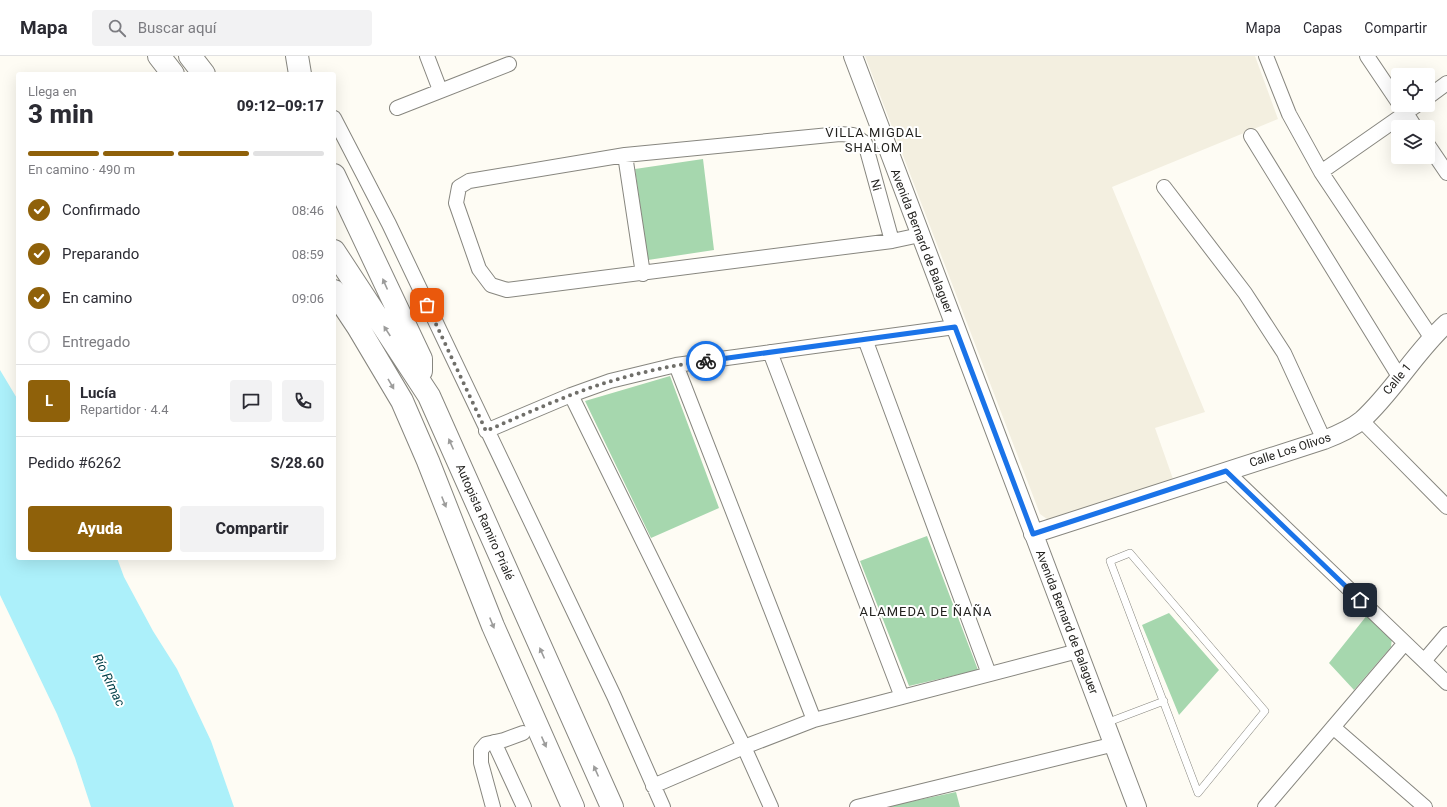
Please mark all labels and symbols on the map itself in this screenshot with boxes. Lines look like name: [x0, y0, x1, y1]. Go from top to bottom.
district label: VILLA MIGDAL SHALOM: [825, 125, 923, 155]
street label: Avenida Bernard de Balaguer: [888, 167, 956, 315]
street label: Ni: [868, 178, 884, 192]
one-way arrow: [381, 277, 387, 289]
pin: [410, 288, 444, 322]
one-way arrow: [383, 326, 391, 336]
courier: [686, 341, 726, 381]
street label: Calle 1: [1380, 361, 1414, 397]
one-way arrow: [388, 378, 395, 389]
street label: Calle Los Olivos: [1247, 430, 1333, 470]
one-way arrow: [448, 438, 454, 450]
street label: Autopista Ramiro Prialé: [453, 462, 517, 582]
one-way arrow: [442, 497, 448, 509]
street label: Avenida Bernard de Balaguer: [1033, 548, 1101, 696]
pin: [1343, 583, 1377, 617]
district label: ALAMEDA DE ÑAÑA: [860, 603, 992, 619]
one-way arrow: [489, 618, 495, 630]
one-way arrow: [539, 646, 545, 658]
water label: Río Rímac: [90, 651, 128, 709]
one-way arrow: [541, 737, 547, 748]
one-way arrow: [593, 766, 599, 777]

